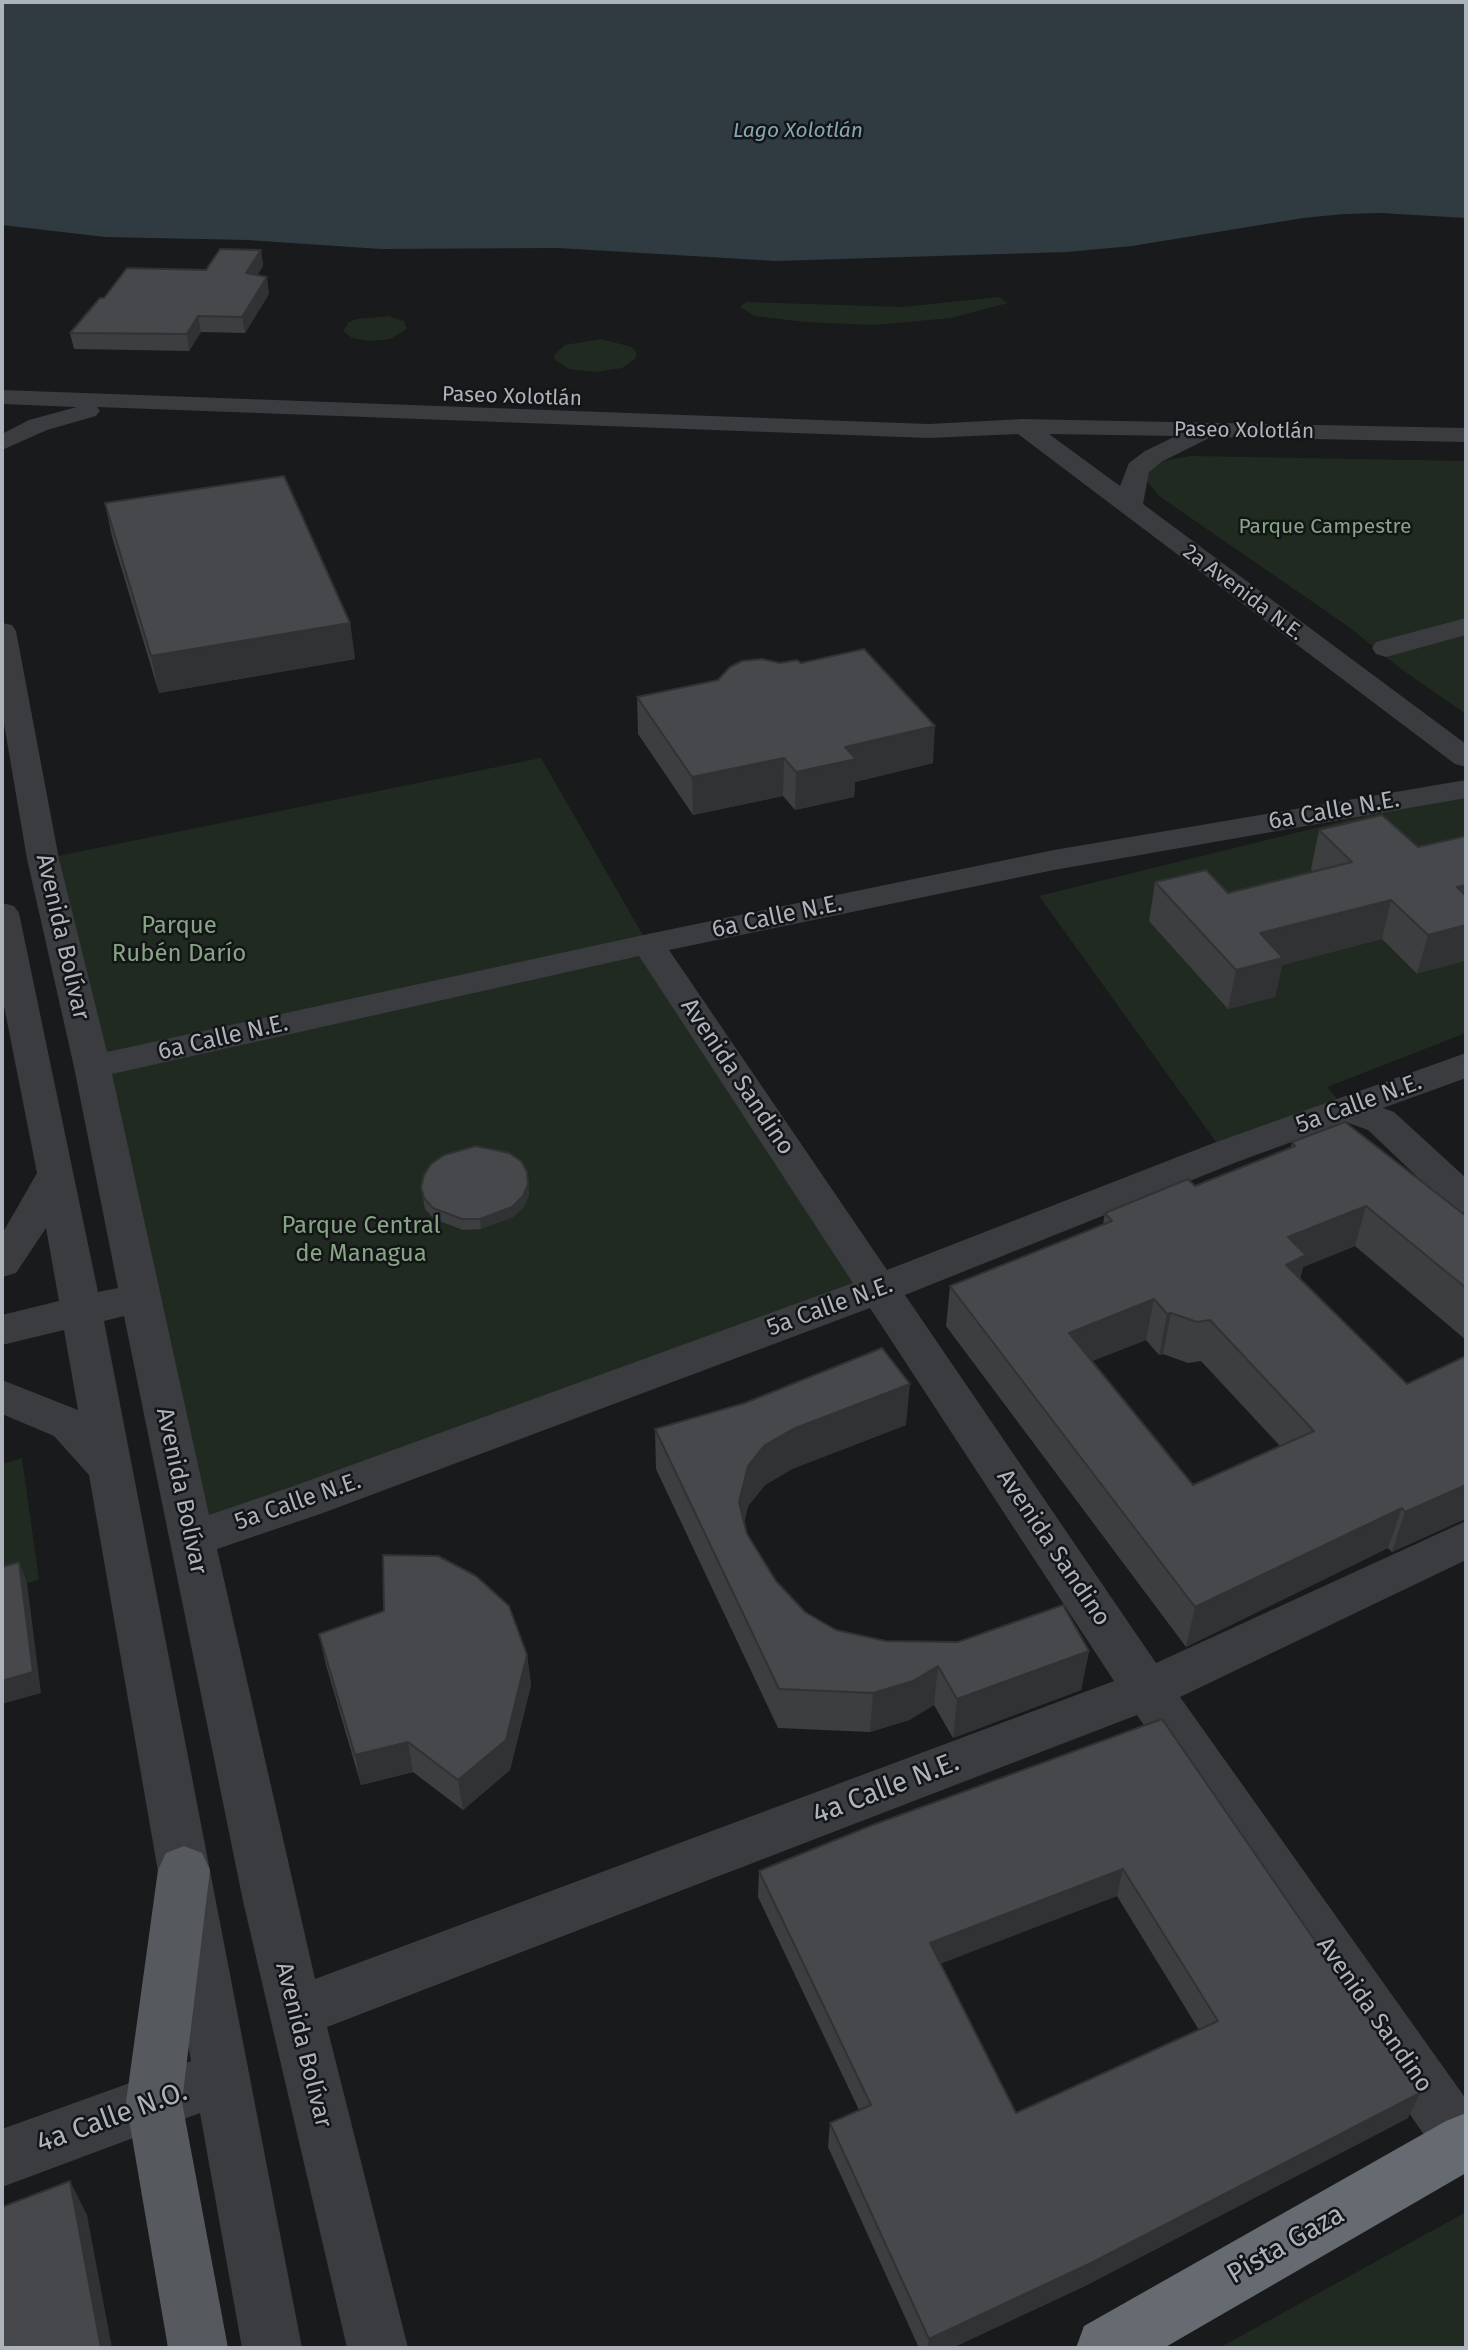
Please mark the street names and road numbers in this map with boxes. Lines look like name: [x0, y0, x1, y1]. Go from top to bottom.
street label: Paseo Xolotlán: [442, 382, 582, 412]
street label: Paseo Xolotlán: [1174, 417, 1314, 445]
street label: 2a Avenida N.E.: [1178, 540, 1308, 646]
street label: 6a Calle N.E.: [1266, 785, 1402, 837]
street label: Avenida Bolívar: [29, 851, 95, 1023]
street label: 6a Calle N.E.: [709, 889, 845, 945]
street label: Avenida Sandino: [674, 993, 800, 1161]
street label: 6a Calle N.E.: [155, 1009, 291, 1067]
street label: 5a Calle N.E.: [1292, 1068, 1426, 1140]
street label: 5a Calle N.E.: [763, 1271, 897, 1343]
street label: Avenida Bolívar: [149, 1405, 213, 1577]
street label: Avenida Sandino: [990, 1464, 1116, 1632]
street label: 5a Calle N.E.: [231, 1467, 365, 1537]
street label: 4a Calle N.E.: [808, 1746, 964, 1832]
street label: Avenida Sandino: [1310, 1932, 1438, 2098]
street label: Avenida Bolívar: [269, 1959, 337, 2131]
street label: 4a Calle N.O.: [32, 2075, 192, 2161]
street label: Pista Gaza: [1221, 2198, 1351, 2292]

